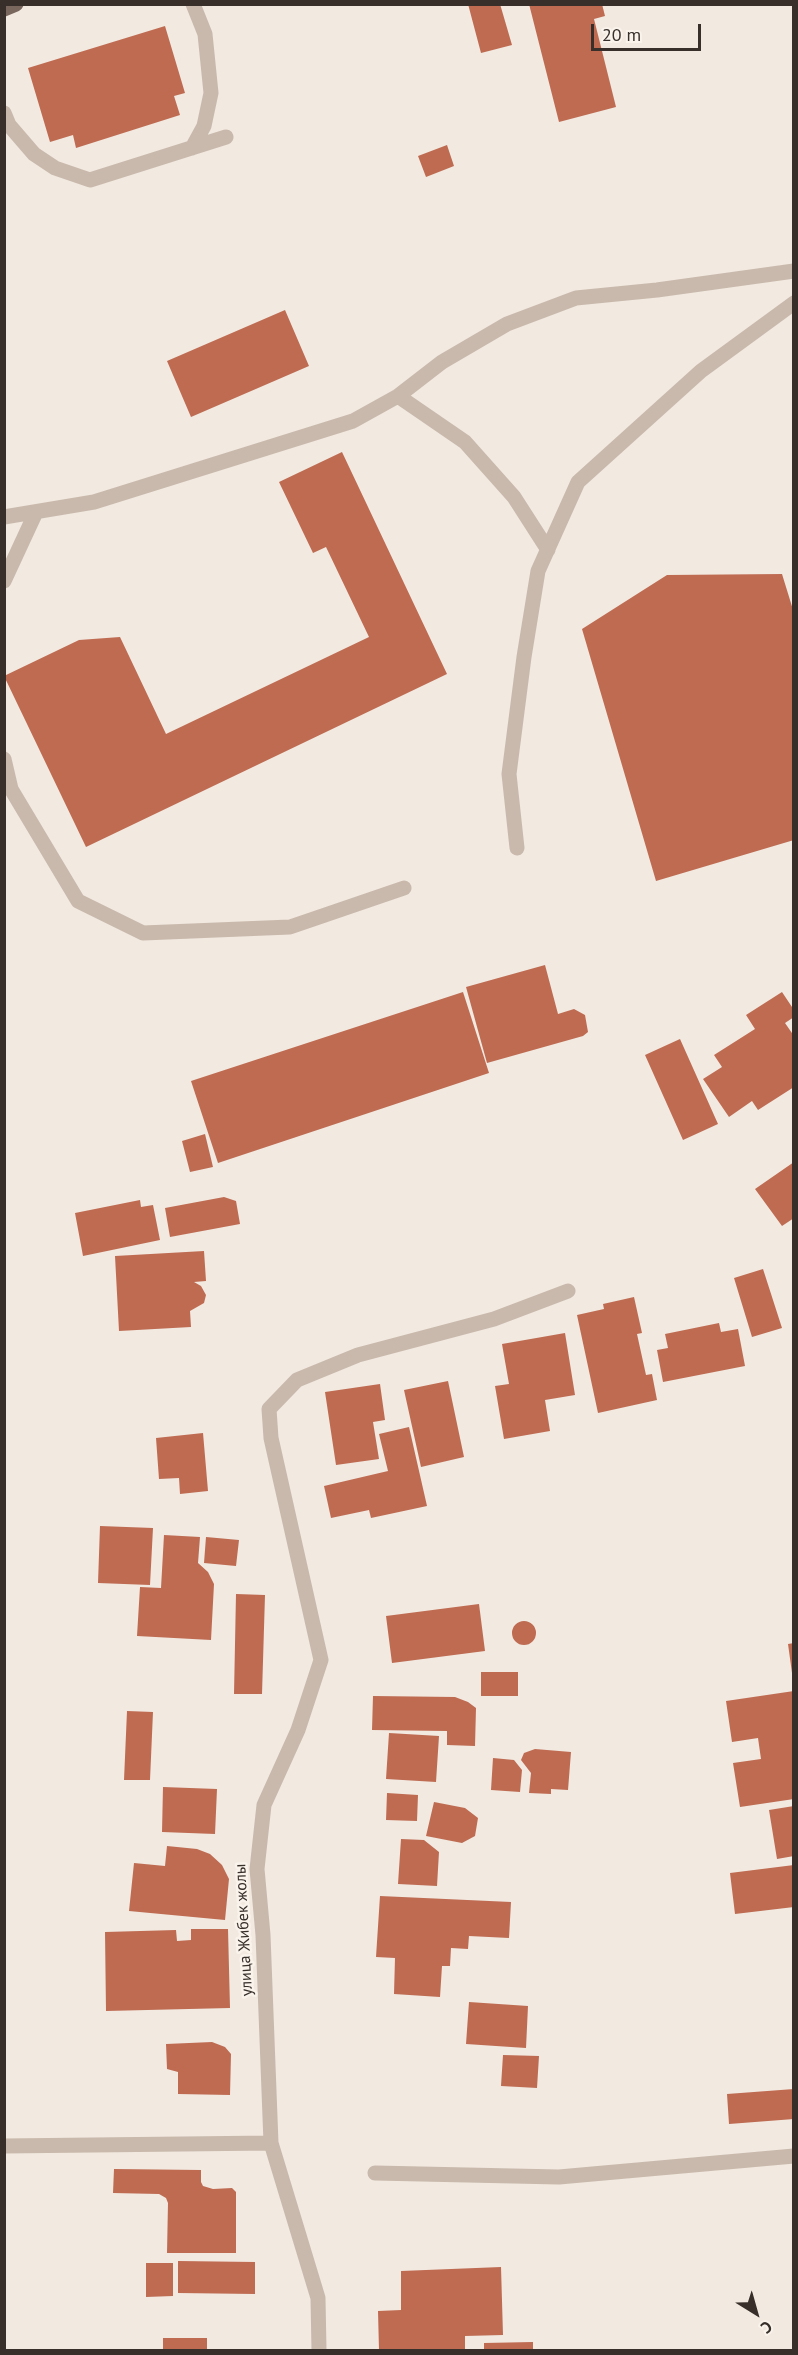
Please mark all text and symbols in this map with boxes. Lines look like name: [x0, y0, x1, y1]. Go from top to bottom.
scale bar: [594, 12, 704, 50]
text: 20 m: [602, 23, 641, 46]
street label: улица Жибек жолы: [231, 1863, 257, 1997]
north arrow: [726, 2283, 786, 2343]
text: С: [757, 2317, 776, 2338]

